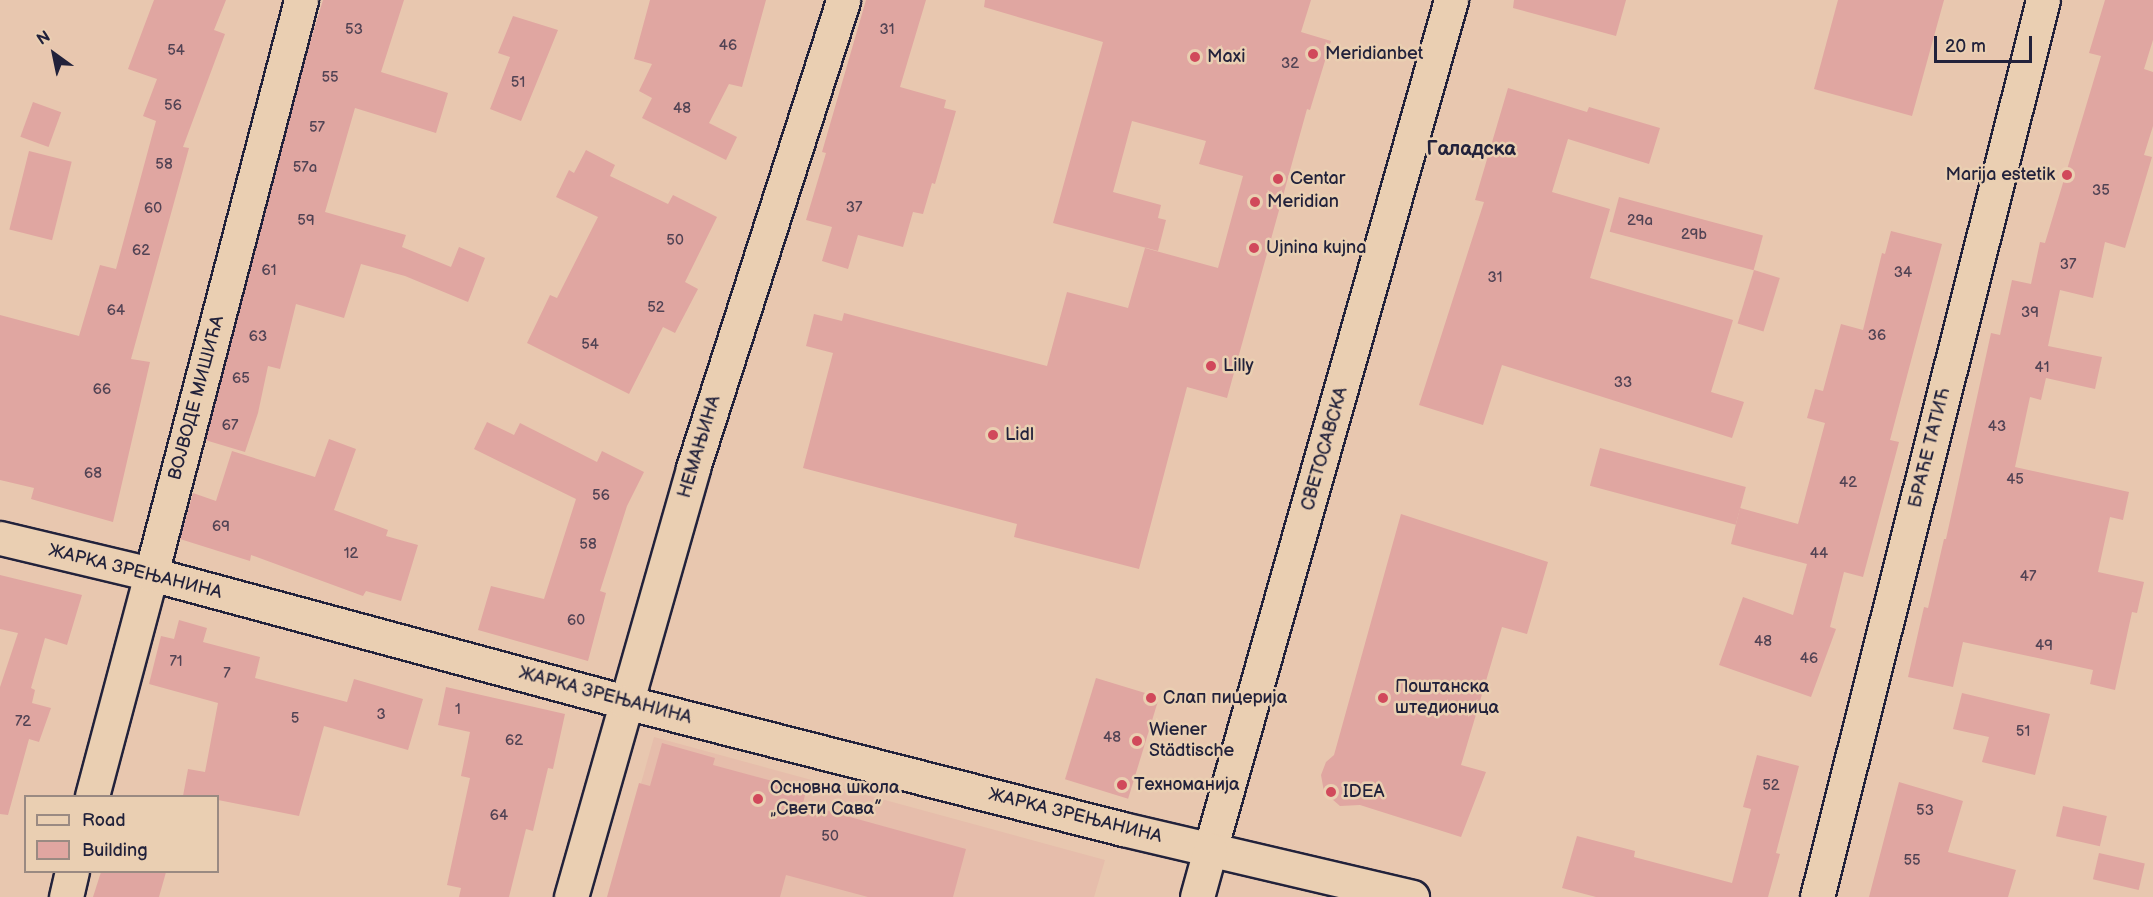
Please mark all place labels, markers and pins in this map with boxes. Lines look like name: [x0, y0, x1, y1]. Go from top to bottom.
place label: Meridianbet: [1325, 43, 1423, 65]
place label: Maxi: [1207, 46, 1245, 68]
marker: Meridianbet: [1306, 47, 1320, 61]
marker: Maxi: [1188, 50, 1202, 64]
place label: Marija estetik: [1945, 164, 2055, 186]
place label: Centar: [1290, 168, 1345, 190]
marker: Marija estetik: [2060, 168, 2074, 182]
marker: Centar: [1271, 172, 1285, 186]
place label: Meridian: [1267, 191, 1339, 213]
marker: Meridian: [1248, 195, 1262, 209]
place label: Ujnina kujna: [1266, 237, 1366, 259]
marker: Ujnina kujna: [1247, 241, 1261, 255]
place label: Lilly: [1223, 355, 1254, 377]
marker: Lilly: [1204, 359, 1218, 373]
place label: Lidl: [1005, 424, 1034, 446]
marker: Lidl: [986, 428, 1000, 442]
place label: Поштанска штедионица: [1395, 677, 1499, 720]
place label: Слап пицерија: [1163, 687, 1287, 709]
marker: Слап пицерија: [1144, 691, 1158, 705]
marker: Поштанска штедионица: [1376, 691, 1390, 705]
place label: Wiener Städtische: [1149, 720, 1234, 762]
marker: Wiener Städtische: [1130, 734, 1144, 748]
place label: Техноманија: [1134, 774, 1240, 796]
place label: Основна школа „Свети Сава”: [770, 778, 900, 820]
marker: Техноманија: [1115, 778, 1129, 792]
place label: IDEA: [1343, 781, 1385, 803]
marker: IDEA: [1324, 785, 1338, 799]
marker: Основна школа „Свети Сава”: [751, 792, 765, 806]

